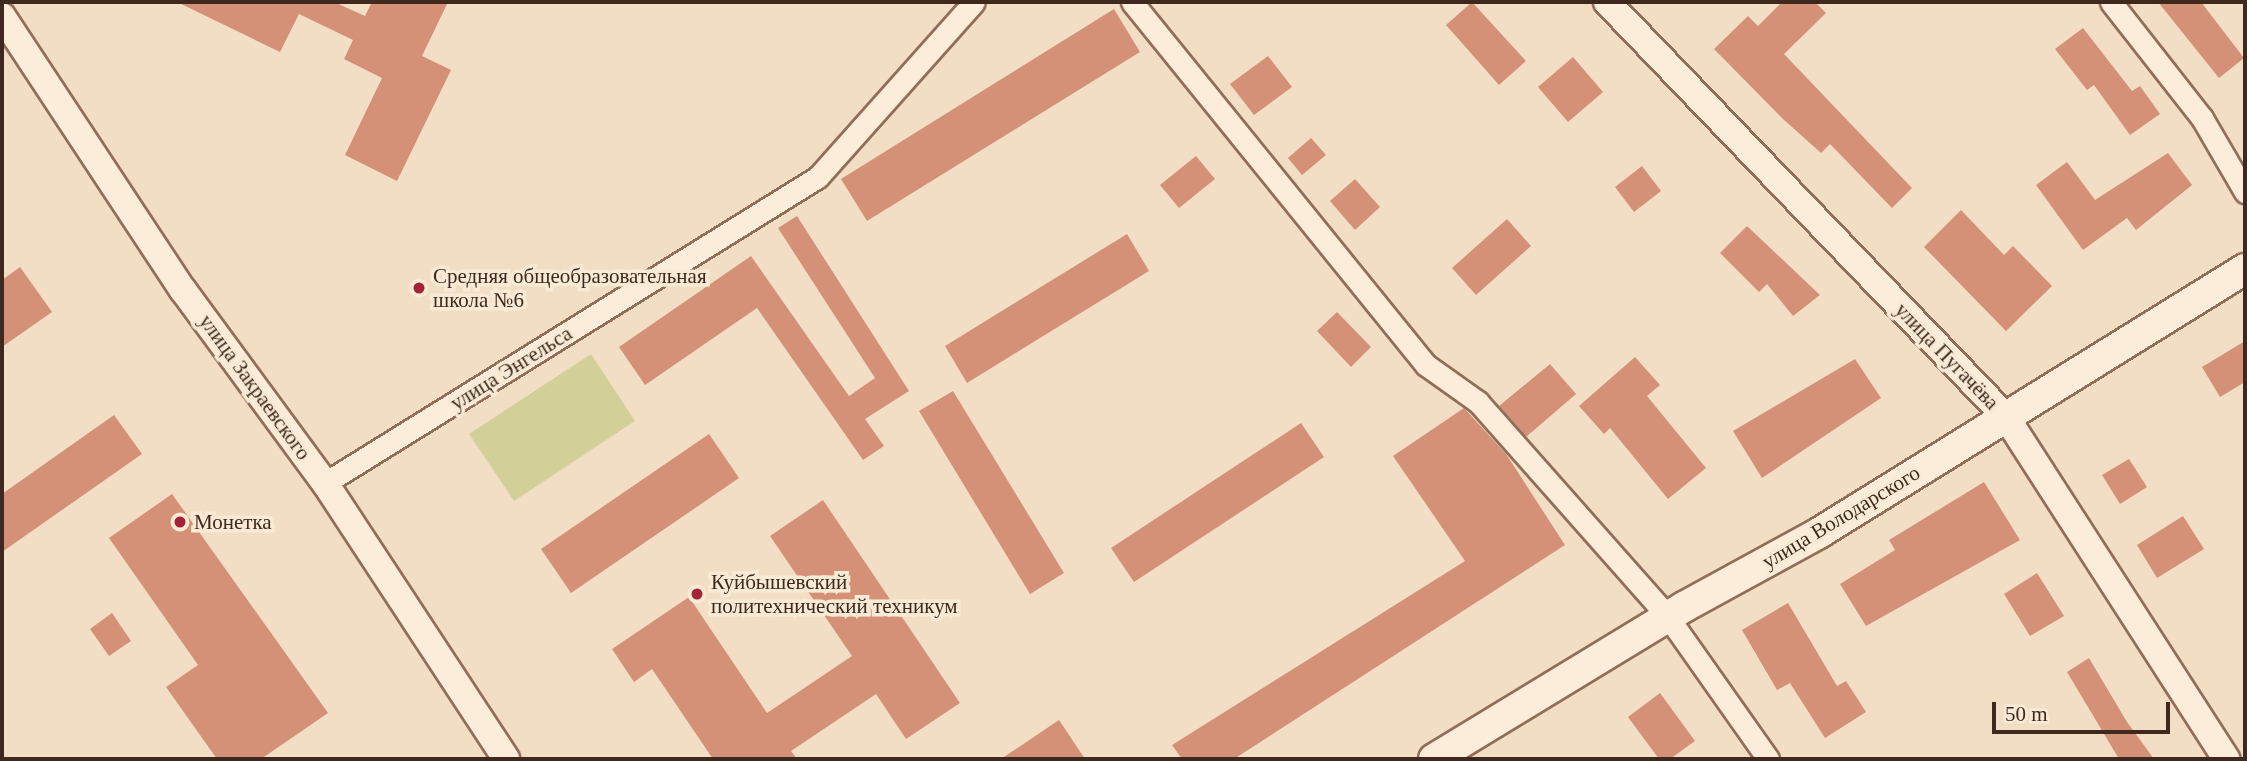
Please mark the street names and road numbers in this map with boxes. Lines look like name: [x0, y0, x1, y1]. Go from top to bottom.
street label: улица Пугачёва: [1890, 297, 2004, 415]
street label: улица Закраевского: [194, 309, 316, 465]
street label: улица Энгельса: [445, 321, 577, 415]
street label: улица Володарского: [1757, 460, 1925, 574]

